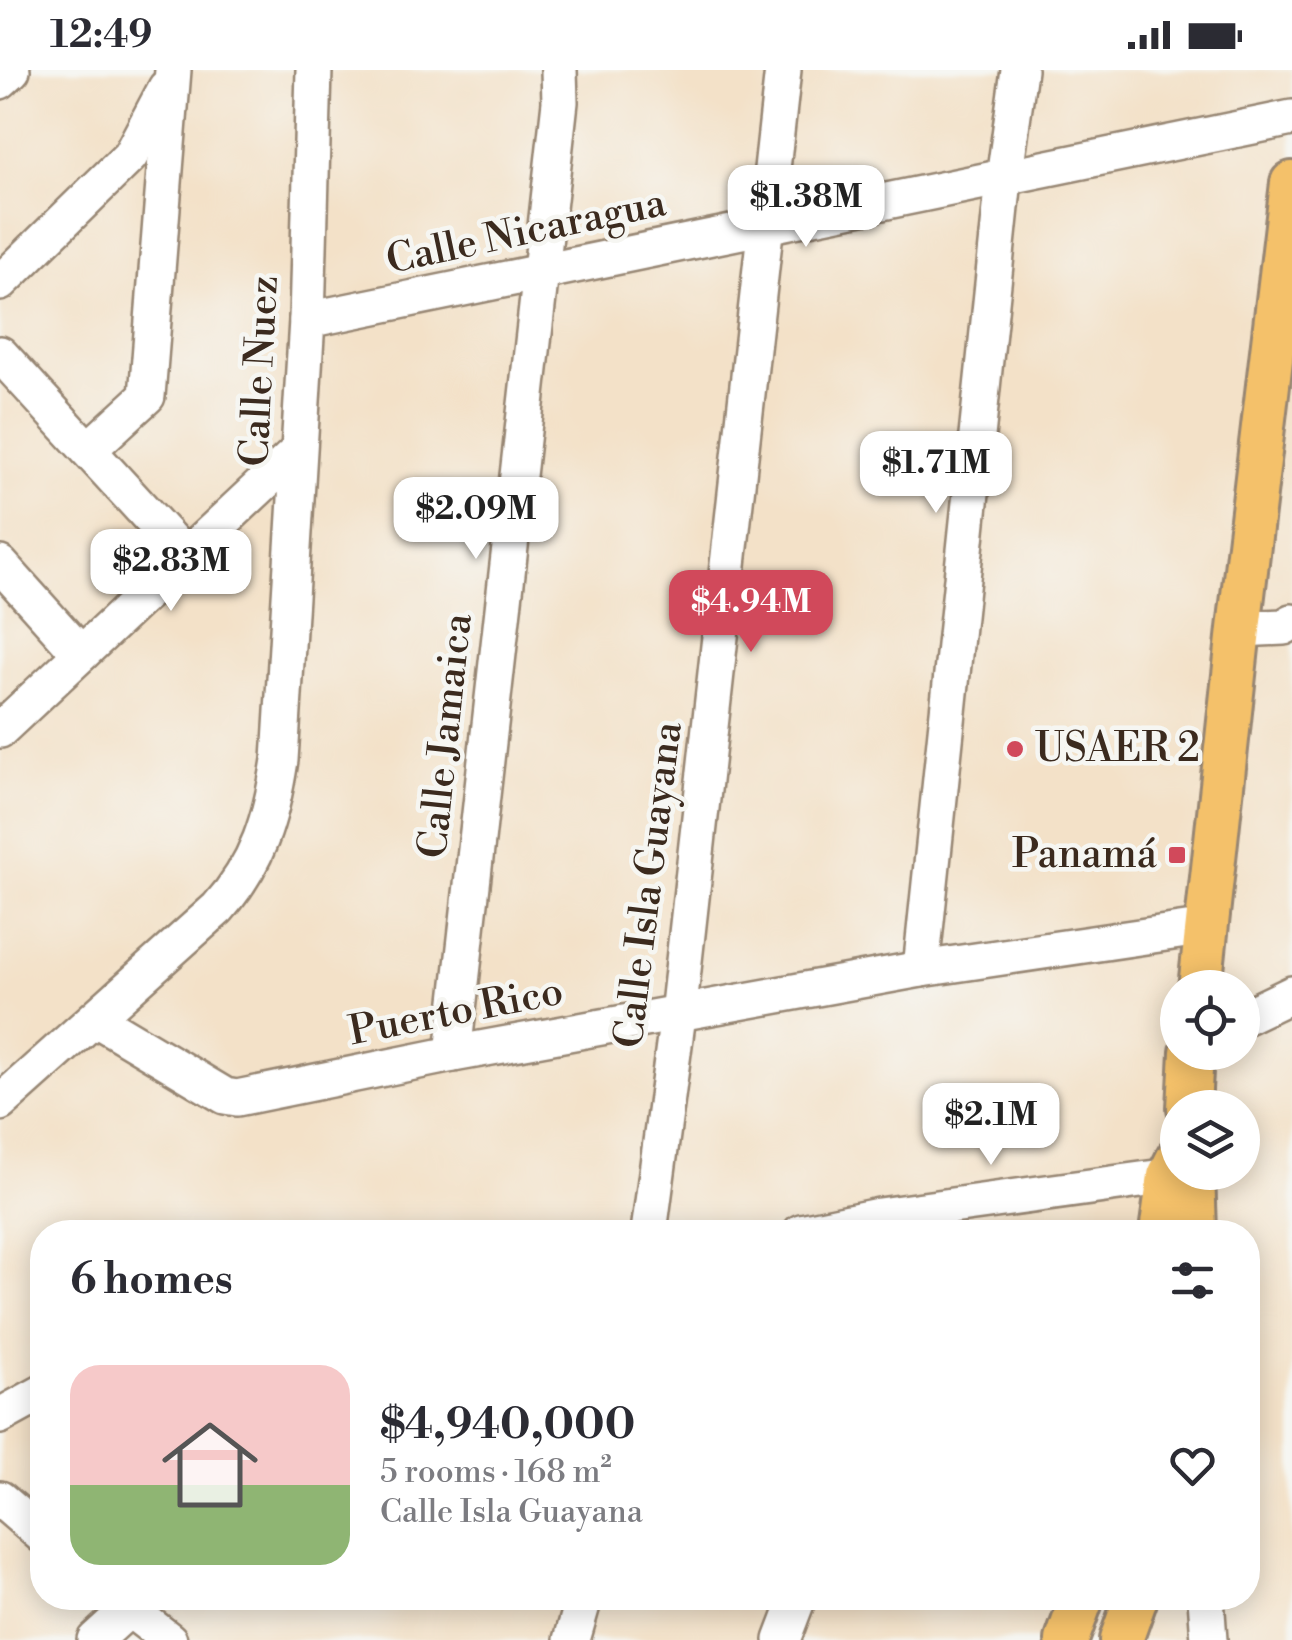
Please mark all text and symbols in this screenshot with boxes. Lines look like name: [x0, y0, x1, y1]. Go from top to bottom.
text: 12:49: [50, 12, 153, 59]
pin: $1.38M: [725, 165, 887, 250]
text: $1.38M: [750, 177, 862, 217]
street label: Calle Nicaragua: [382, 178, 671, 287]
street label: Calle Nuez: [230, 274, 290, 468]
pin: $1.71M: [855, 431, 1017, 516]
text: $1.71M: [882, 443, 990, 483]
pin: $2.09M: [395, 477, 557, 562]
text: $2.09M: [416, 489, 536, 529]
pin: $2.83M: [90, 529, 252, 614]
text: $2.83M: [112, 541, 230, 581]
pin: $4.94M: [670, 570, 832, 655]
text: $4.94M: [691, 582, 811, 622]
street label: Calle Jamaica: [408, 610, 484, 861]
street label: Calle Isla Guayana: [604, 718, 695, 1051]
place label: USAER 2: [1035, 724, 1200, 774]
marker: USAER 2: [1004, 738, 1026, 760]
place label: Panamá: [1012, 830, 1158, 880]
marker: Panamá: [1166, 844, 1188, 866]
street label: Puerto Rico: [345, 967, 567, 1057]
map controls: [1160, 970, 1260, 1190]
button: locate: [1160, 970, 1260, 1070]
pin: $2.1M: [921, 1083, 1061, 1168]
button: layers: [1160, 1090, 1260, 1190]
text: $2.1M: [944, 1095, 1038, 1135]
icon: filters: [1165, 1253, 1220, 1308]
text: 6 homes: [70, 1254, 233, 1307]
text: $4,940,000: [380, 1399, 635, 1452]
icon: home: [150, 1405, 270, 1525]
icon: heart: [1165, 1438, 1220, 1493]
text: 5 rooms · 168 m²: [380, 1452, 612, 1492]
text: Calle Isla Guayana: [380, 1492, 643, 1532]

